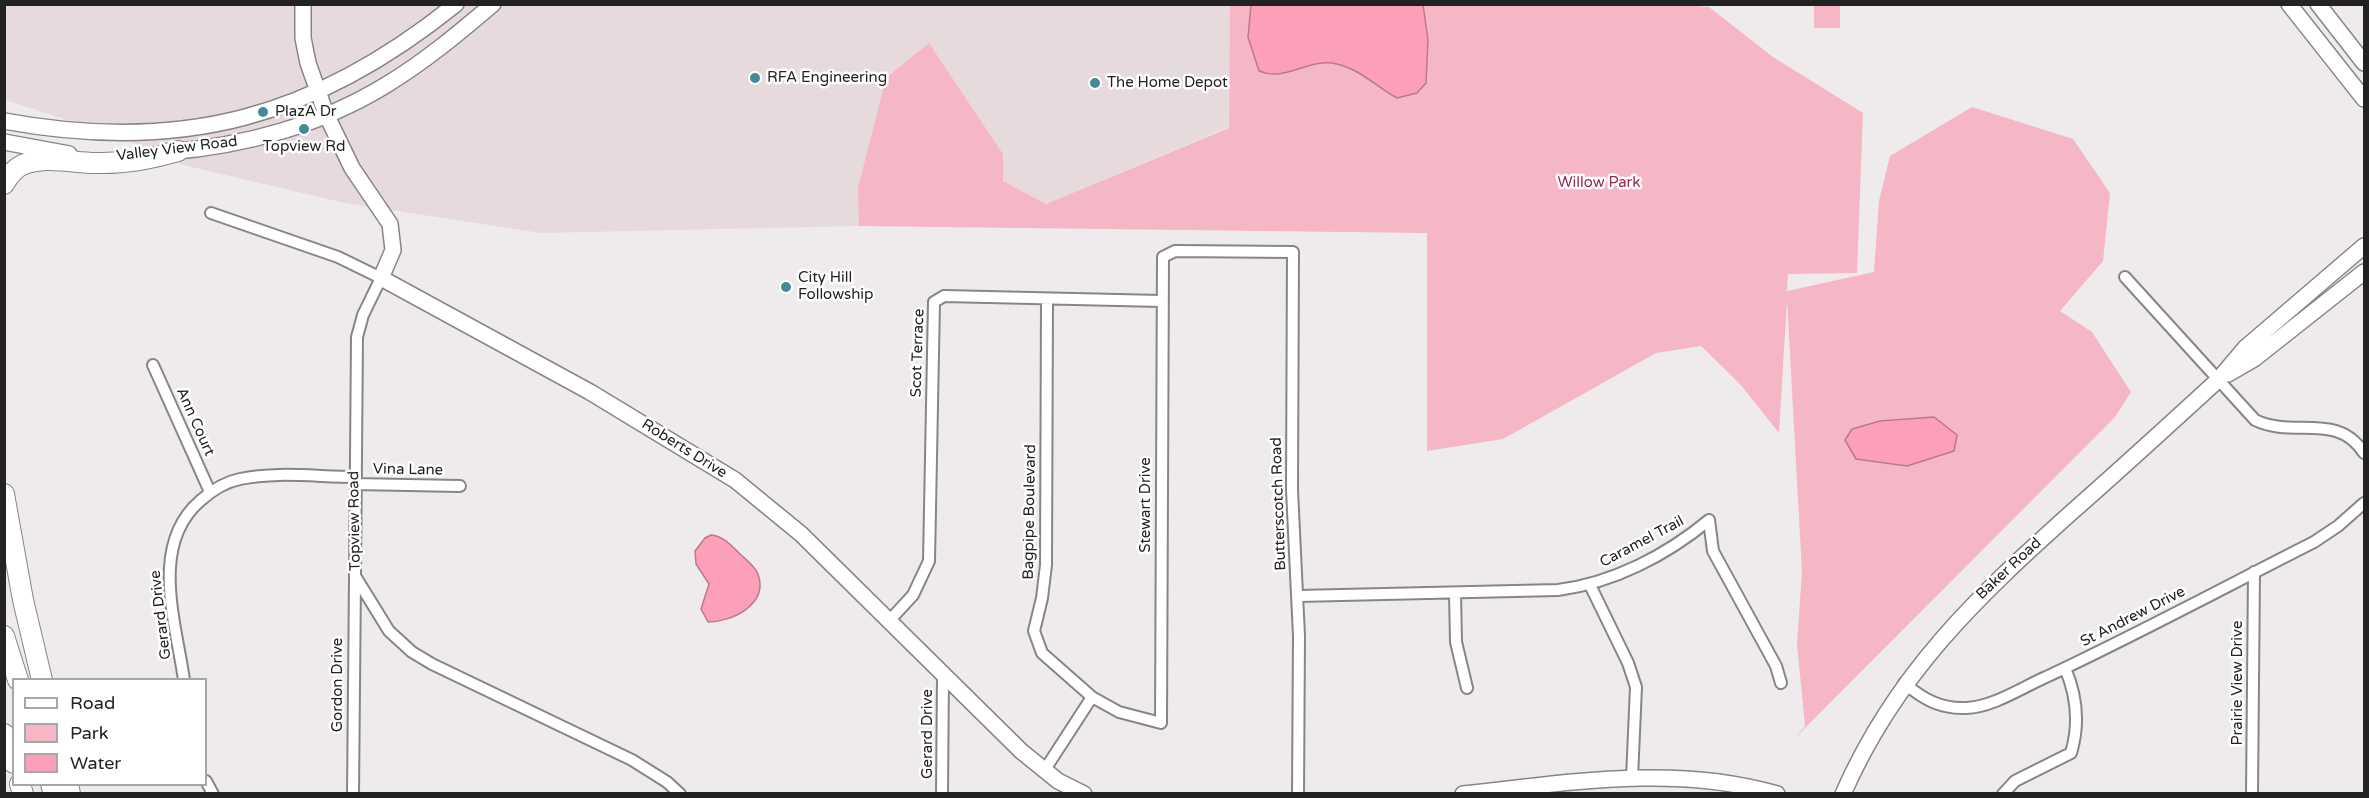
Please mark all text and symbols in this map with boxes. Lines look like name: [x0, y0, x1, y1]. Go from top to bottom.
place label: RFA Engineering: [767, 69, 887, 87]
marker: RFA Engineering: [748, 71, 762, 85]
place label: The Home Depot: [1107, 74, 1228, 92]
marker: The Home Depot: [1088, 76, 1102, 90]
place label: PlazA Dr: [275, 103, 337, 121]
marker: PlazA Dr: [256, 105, 270, 119]
marker: Topview Rd: [297, 122, 311, 136]
street label: Valley View Road: [115, 133, 239, 165]
place label: Topview Rd: [263, 138, 345, 156]
park label: Willow Park: [1557, 174, 1641, 192]
place label: City Hill Followship: [798, 269, 874, 304]
marker: City Hill Followship: [779, 280, 793, 294]
street label: Scot Terrace: [907, 308, 929, 398]
street label: Ann Court: [172, 385, 218, 459]
street label: Roberts Drive: [638, 416, 730, 482]
street label: Butterscotch Road: [1268, 437, 1290, 571]
street label: Bagpipe Boulevard: [1020, 444, 1040, 580]
street label: Stewart Drive: [1137, 457, 1155, 553]
street label: Vina Lane: [373, 460, 443, 480]
street label: Topview Road: [345, 471, 365, 571]
street label: Caramel Trail: [1597, 512, 1687, 572]
street label: Baker Road: [1973, 534, 2045, 604]
street label: Gerard Drive: [147, 569, 175, 661]
street label: St Andrew Drive: [2078, 583, 2188, 651]
street label: Prairie View Drive: [2229, 621, 2247, 745]
street label: Gordon Drive: [329, 638, 347, 732]
legend: [12, 678, 207, 786]
street label: Gerard Drive: [919, 689, 937, 779]
text: Road: [70, 692, 115, 714]
text: Park: [70, 722, 108, 744]
text: Water: [70, 752, 121, 774]

